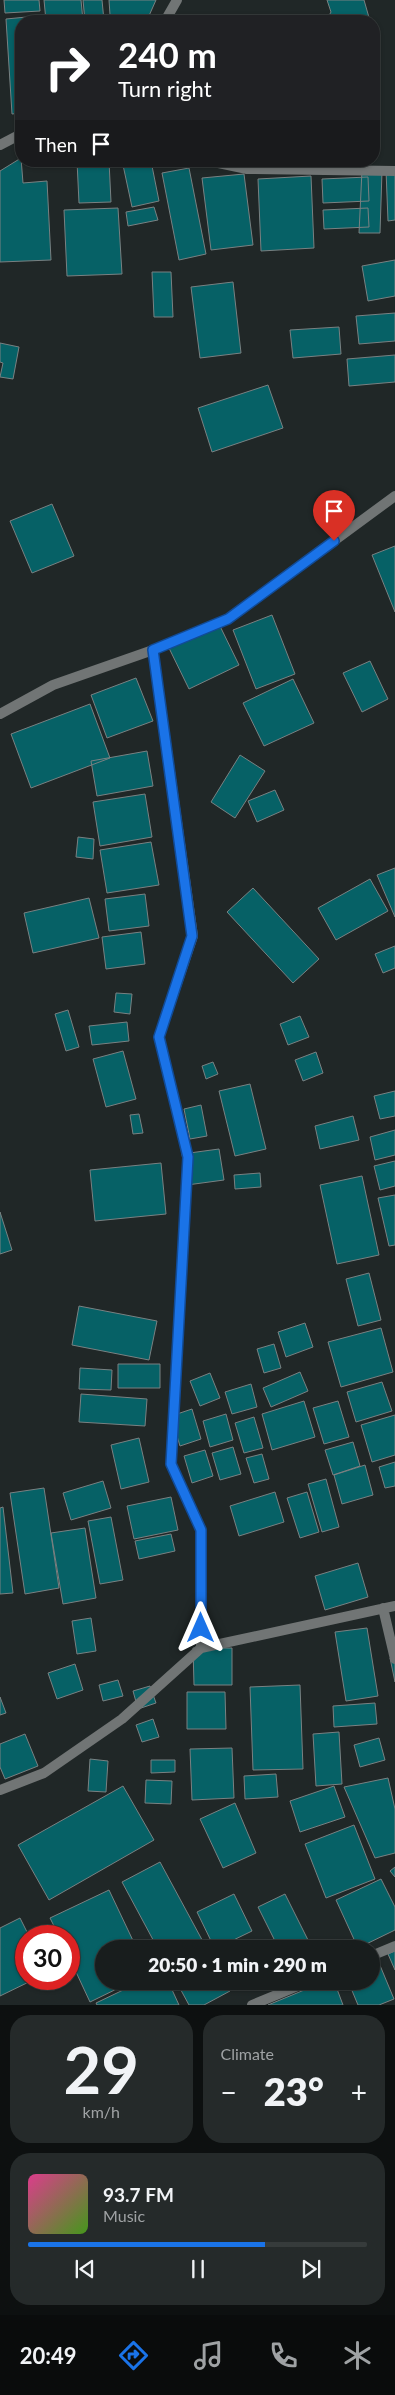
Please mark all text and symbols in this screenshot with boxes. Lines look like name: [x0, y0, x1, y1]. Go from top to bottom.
text: 240 m: [118, 33, 217, 75]
icon: right: [35, 35, 100, 100]
text: Turn right: [118, 75, 212, 102]
icon: arrive: [87, 130, 115, 158]
text: Then: [35, 133, 77, 156]
pin: [313, 490, 355, 541]
icon: arrive: [320, 497, 348, 525]
position arrow: [174, 1601, 226, 1653]
speed limit sign: 30: [15, 1925, 80, 1990]
text: 20:50 · 1 min · 290 m: [148, 1953, 327, 1976]
text: 29: [64, 2030, 139, 2108]
text: Climate: [221, 2044, 274, 2063]
text: 23°: [264, 2068, 324, 2114]
text: −: [221, 2075, 237, 2109]
text: +: [351, 2075, 367, 2109]
text: km/h: [83, 2102, 120, 2121]
text: 93.7 FM: [103, 2183, 174, 2206]
text: Music: [103, 2206, 145, 2225]
icon: previous: [71, 2255, 99, 2283]
icon: pause: [184, 2255, 212, 2283]
icon: next: [297, 2255, 325, 2283]
icon: directions: [116, 2338, 151, 2373]
icon: music: [191, 2338, 226, 2373]
icon: phone: [266, 2338, 301, 2373]
icon: climate: [340, 2338, 375, 2373]
text: 20:49: [20, 2342, 77, 2369]

